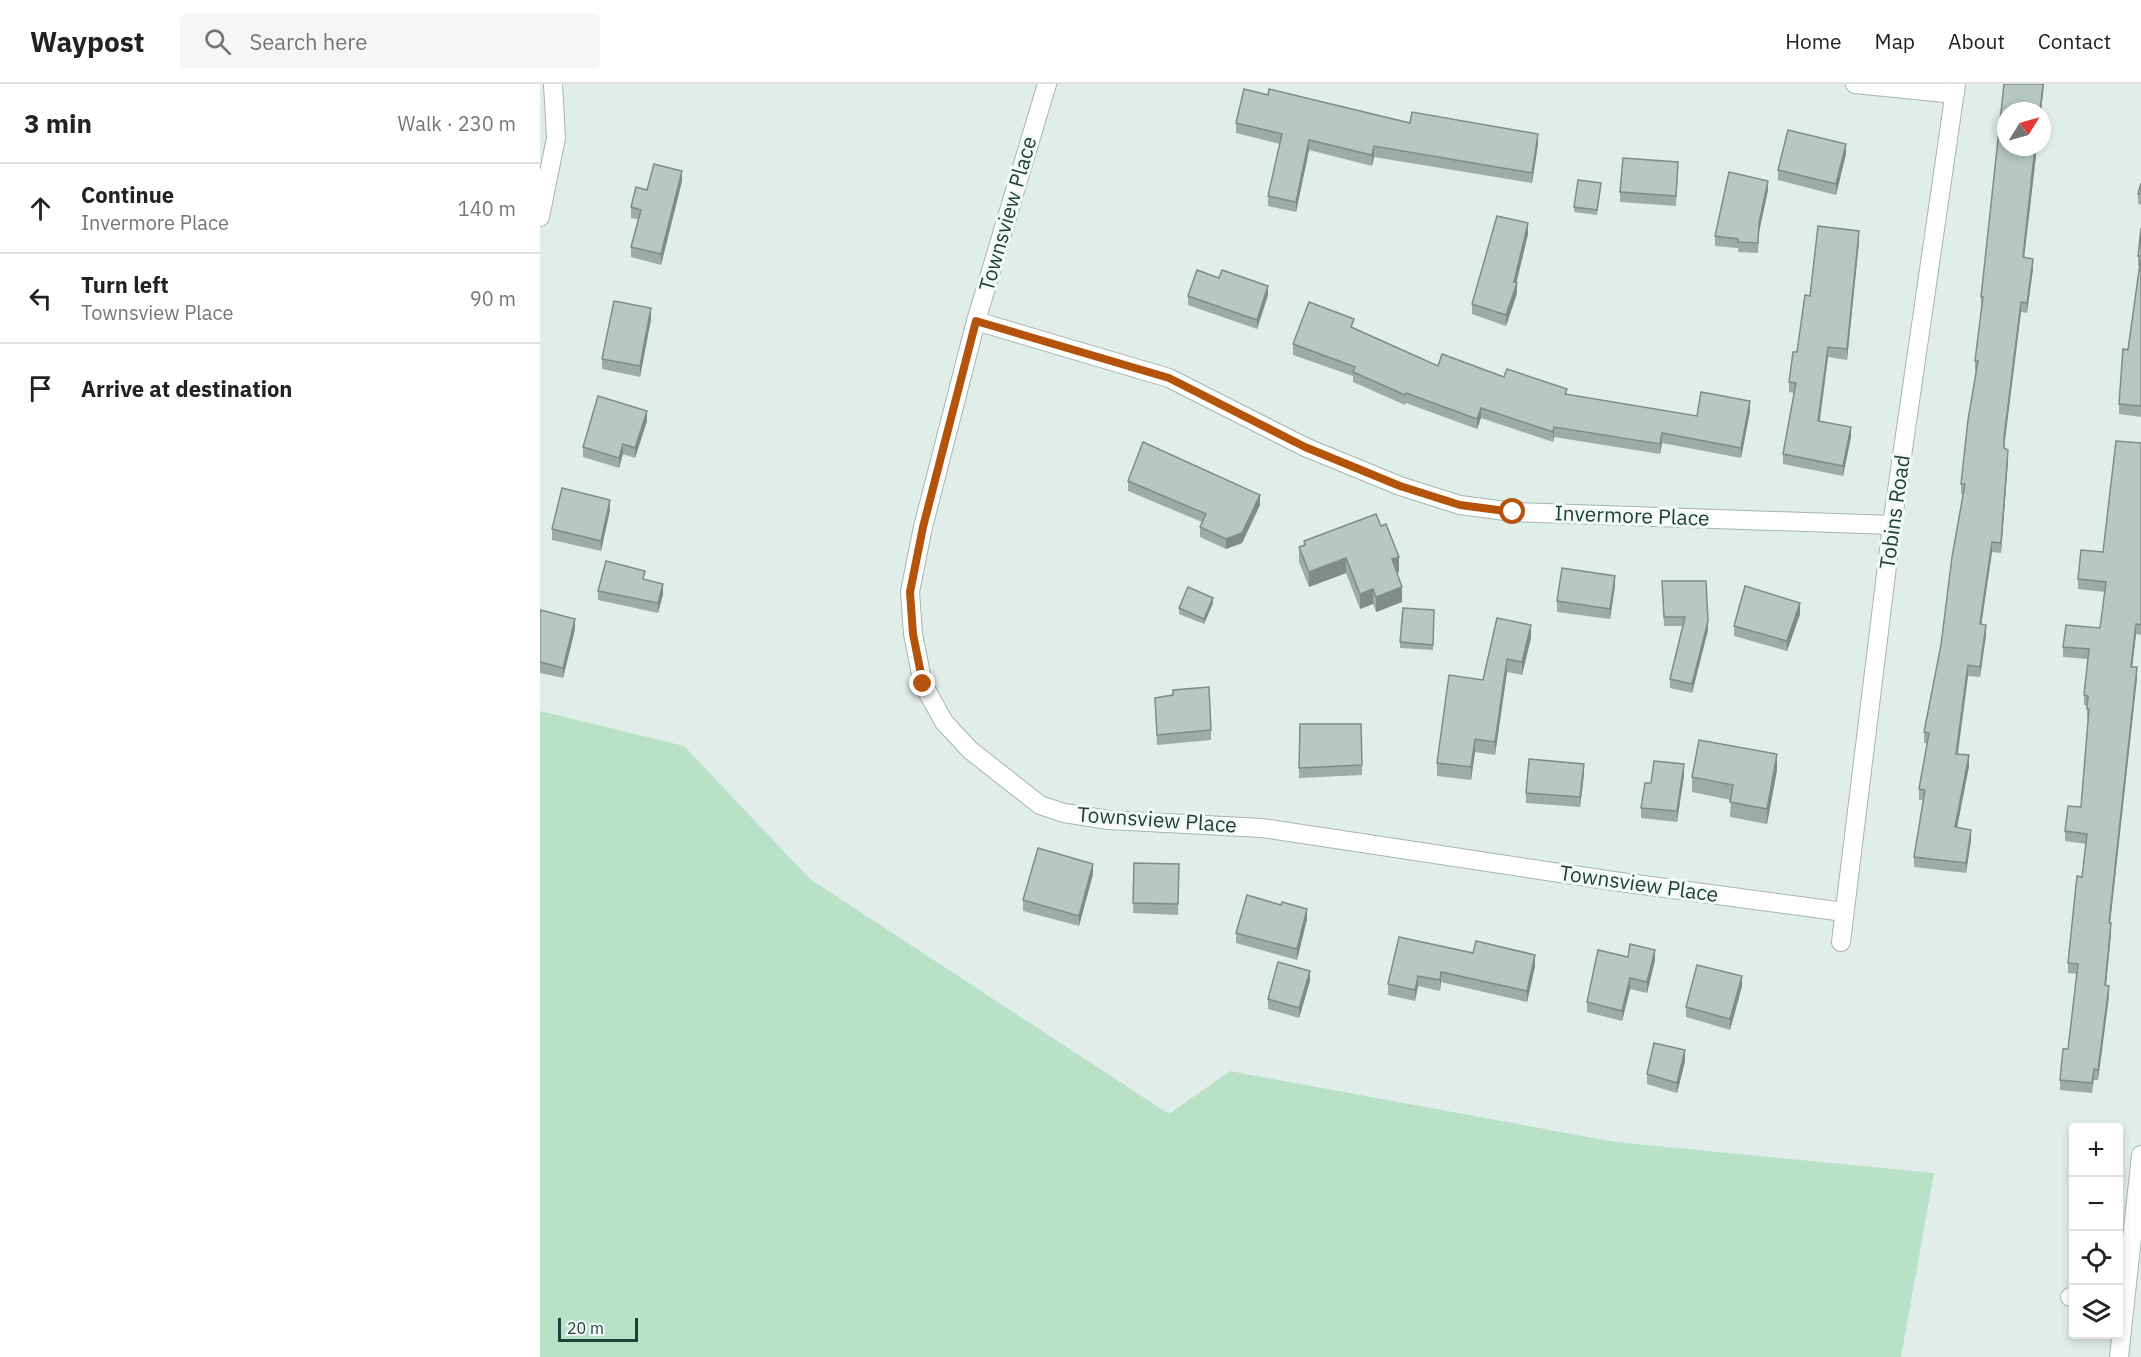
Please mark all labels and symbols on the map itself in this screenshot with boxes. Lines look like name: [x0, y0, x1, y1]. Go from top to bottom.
north arrow: [1997, 102, 2051, 156]
street label: Townsview Place: [972, 133, 1043, 294]
street label: Tobins Road: [1872, 453, 1916, 571]
route start: [1499, 498, 1525, 524]
street label: Invermore Place: [1554, 498, 1710, 532]
route end: [909, 670, 935, 696]
street label: Townsview Place: [1076, 799, 1238, 839]
street label: Townsview Place: [1558, 858, 1720, 908]
scale bar: [558, 1315, 638, 1342]

